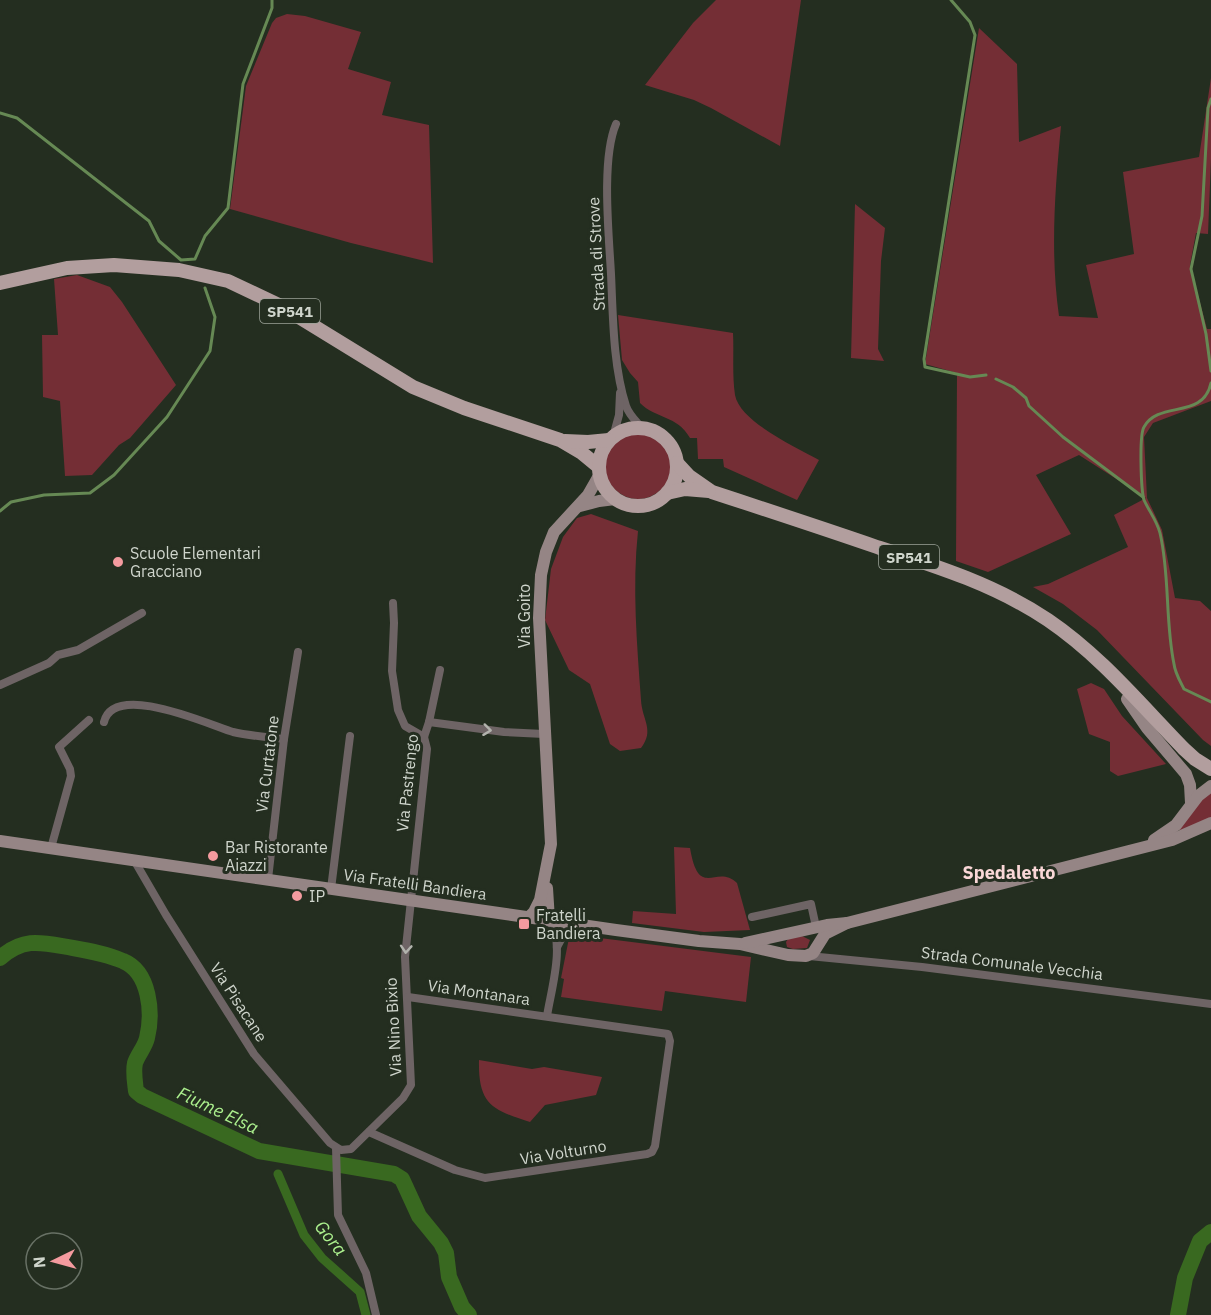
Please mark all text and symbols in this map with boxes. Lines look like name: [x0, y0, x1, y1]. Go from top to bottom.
street label: Strada di Strove: [583, 196, 609, 311]
road number: SP541: [260, 299, 320, 323]
place label: Scuole Elementari Gracciano: [130, 543, 261, 581]
road number: SP541: [879, 545, 939, 569]
marker: Scuole Elementari Gracciano: [111, 555, 125, 569]
street label: Via Goito: [514, 584, 534, 648]
street label: Via Curtatone: [251, 714, 283, 814]
one-way arrow: [482, 723, 491, 736]
street label: Via Pastrengo: [392, 733, 422, 833]
place label: Bar Ristorante Aiazzi: [225, 837, 328, 875]
marker: Bar Ristorante Aiazzi: [206, 849, 220, 863]
district label: Spedaletto: [963, 861, 1055, 884]
street label: Via Fratelli Bandiera: [342, 864, 488, 904]
place label: IP: [309, 886, 325, 906]
marker: IP: [290, 889, 304, 903]
place label: Fratelli Bandiera: [536, 905, 601, 943]
marker: Fratelli Bandiera: [517, 917, 531, 931]
street label: Strada Comunale Vecchia: [920, 942, 1105, 984]
one-way arrow: [400, 944, 413, 953]
street label: Via Pisacane: [206, 959, 272, 1046]
street label: Via Montanara: [426, 975, 532, 1009]
street label: Via Nino Bixio: [380, 977, 406, 1077]
water label: Fiume Elsa: [174, 1081, 262, 1139]
street label: Via Volturno: [518, 1135, 608, 1169]
water label: Gora: [310, 1216, 352, 1260]
north arrow: [24, 1231, 84, 1291]
text: N: [29, 1256, 50, 1269]

